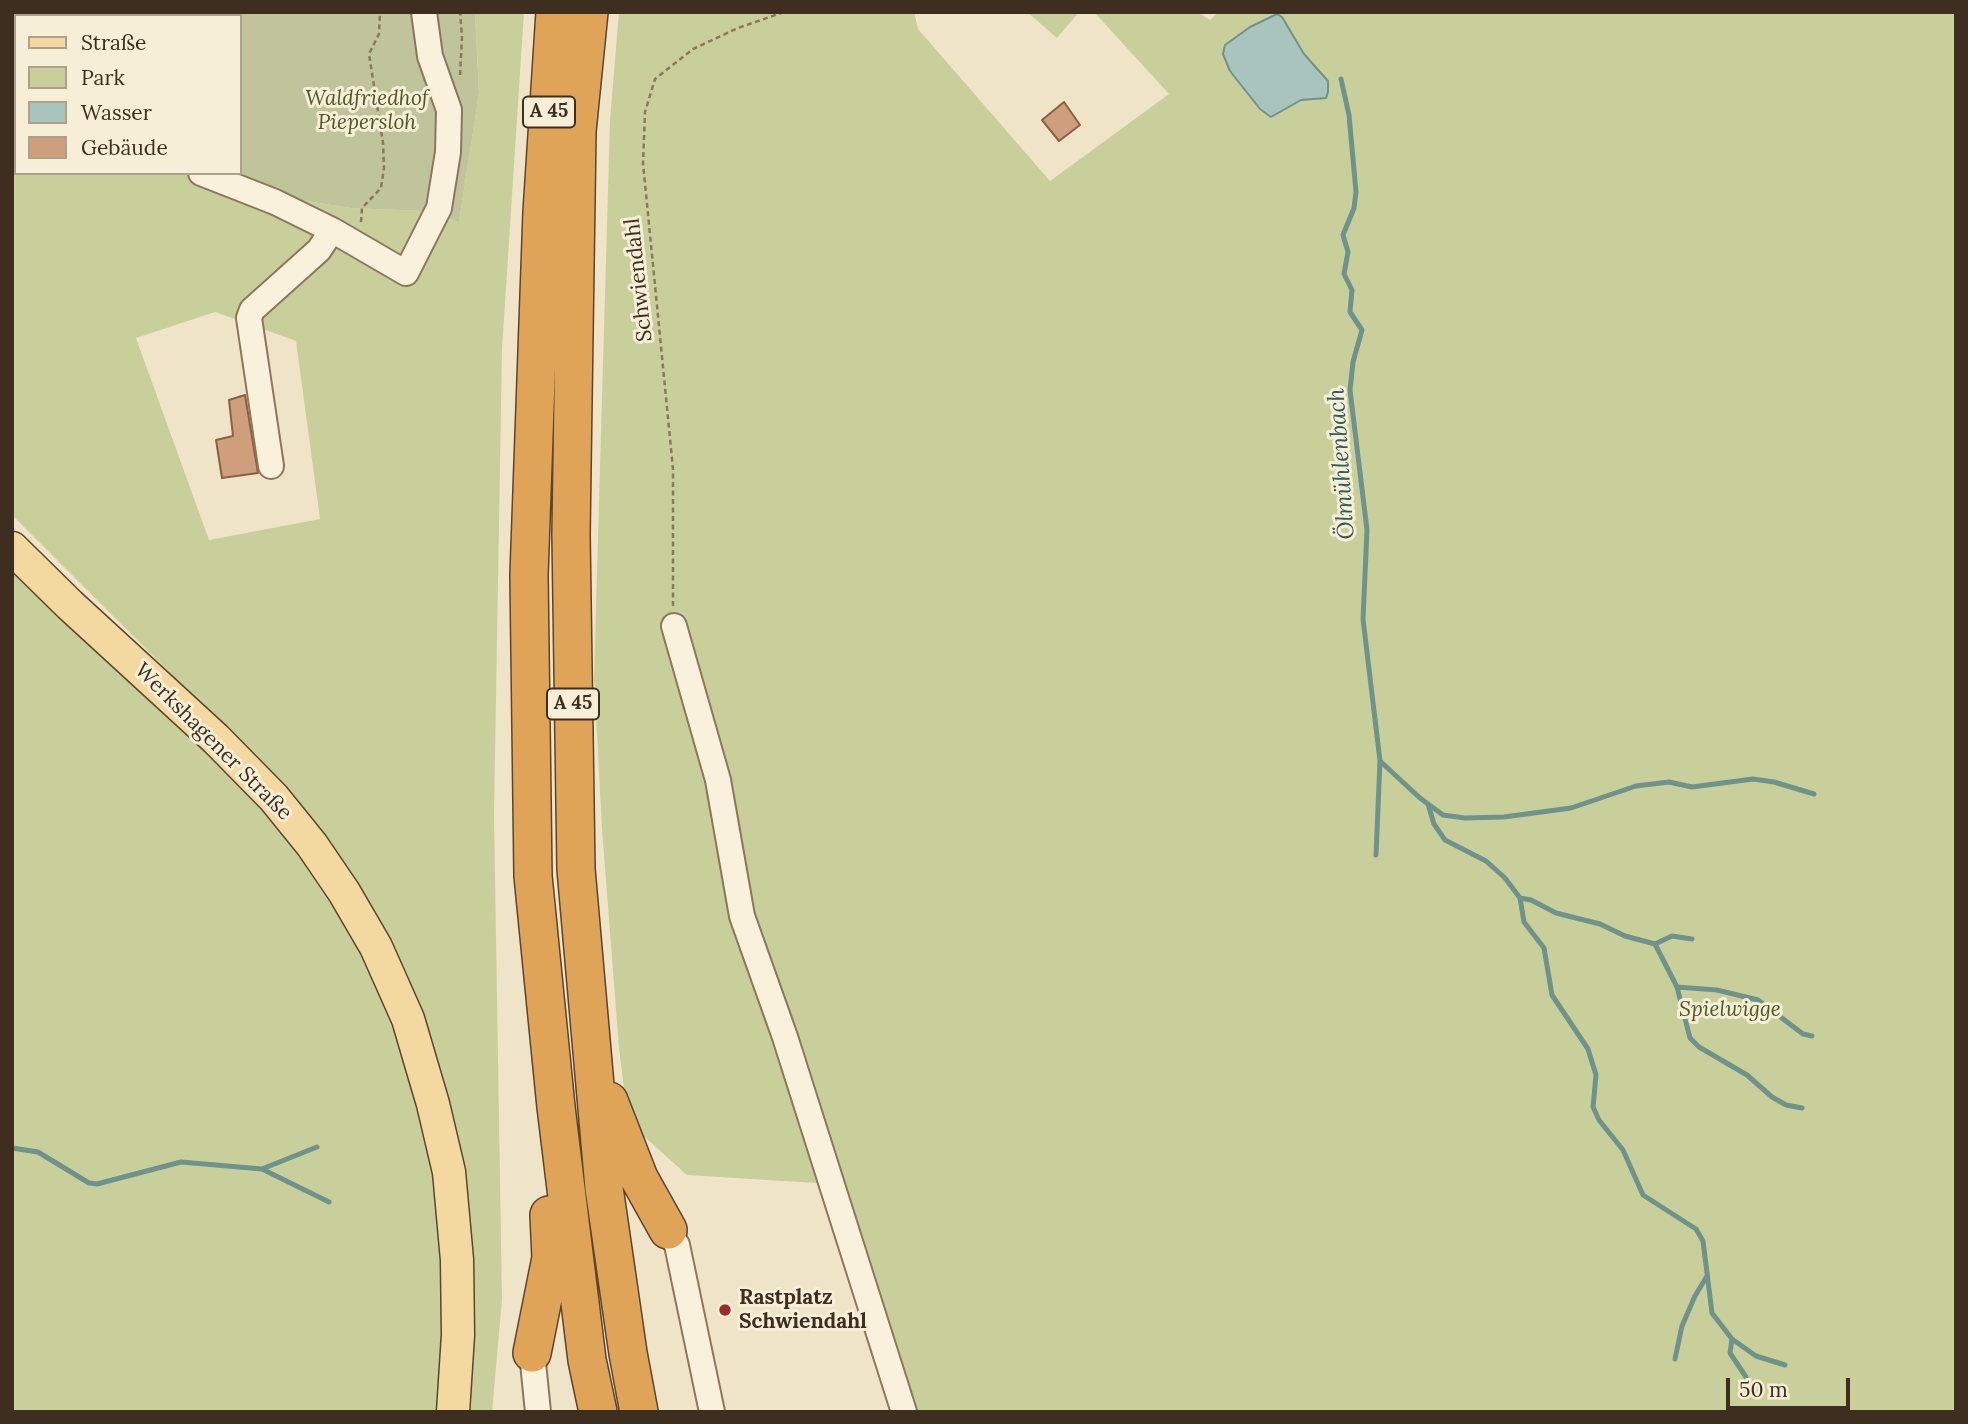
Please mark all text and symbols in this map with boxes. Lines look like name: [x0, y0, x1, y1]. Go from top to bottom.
legend: [14, 14, 242, 175]
text: Straße: [81, 29, 146, 56]
text: Park: [81, 64, 125, 91]
park label: Waldfriedhof Piepersloh: [305, 86, 429, 136]
road number: A 45: [523, 96, 575, 128]
text: Wasser: [81, 99, 152, 126]
text: Gebäude: [81, 134, 168, 161]
street label: Schwiendahl: [620, 217, 658, 343]
water label: Ölmühlenbach: [1323, 387, 1361, 541]
street label: Werkshagener Straße: [129, 658, 297, 826]
road number: A 45: [547, 688, 599, 720]
park label: Spielwigge: [1679, 997, 1781, 1023]
place label: Rastplatz Schwiendahl: [739, 1285, 867, 1335]
marker: Rastplatz Schwiendahl: [717, 1302, 733, 1318]
scale bar: [1730, 1364, 1854, 1408]
text: 50 m: [1739, 1376, 1788, 1403]

